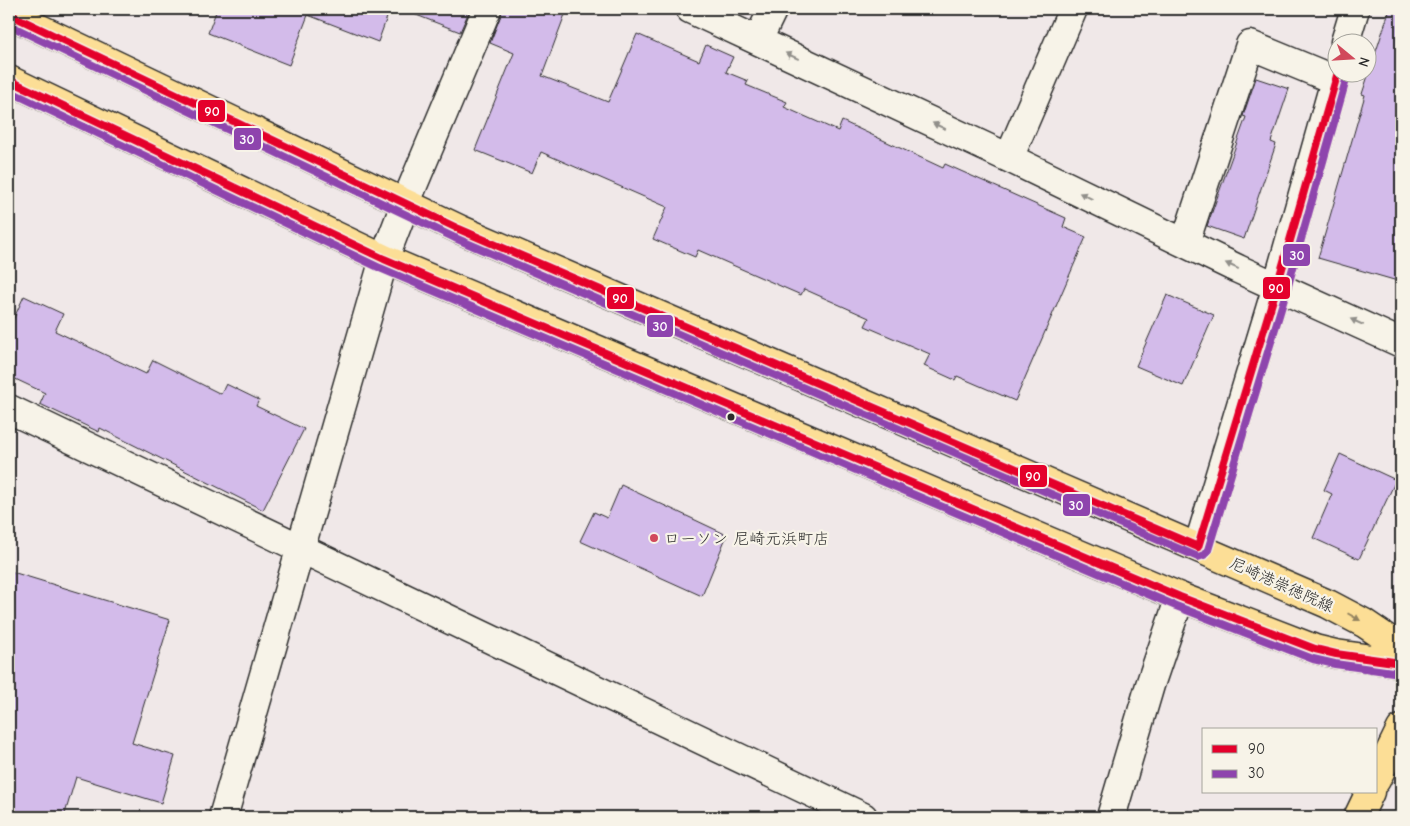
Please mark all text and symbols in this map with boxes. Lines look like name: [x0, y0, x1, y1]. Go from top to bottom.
north arrow: [1328, 32, 1378, 82]
one-way arrow: [785, 52, 799, 60]
text: N: [1354, 55, 1373, 69]
line badge: 90: [197, 99, 226, 123]
text: 90: [204, 103, 220, 120]
one-way arrow: [932, 121, 946, 129]
line badge: 30: [233, 127, 262, 151]
text: 30: [240, 131, 254, 148]
one-way arrow: [1078, 191, 1093, 200]
line badge: 30: [1282, 243, 1311, 267]
text: 30: [1290, 247, 1304, 264]
one-way arrow: [1225, 262, 1239, 270]
line badge: 90: [1262, 276, 1291, 300]
text: 90: [1268, 280, 1284, 297]
line badge: 90: [606, 286, 635, 310]
text: 90: [612, 290, 628, 307]
line badge: 30: [646, 314, 674, 338]
text: 30: [653, 318, 667, 335]
one-way arrow: [1350, 318, 1364, 326]
unlabelled marker: [726, 412, 736, 422]
line badge: 90: [1019, 464, 1048, 488]
text: 90: [1025, 468, 1041, 485]
line badge: 30: [1062, 493, 1091, 517]
text: 30: [1069, 497, 1083, 514]
place label: ローソン 尼崎元浜町店: [664, 530, 829, 548]
marker: ローソン 尼崎元浜町店: [648, 532, 660, 544]
street label: 尼崎港崇徳院線: [1227, 554, 1336, 616]
one-way arrow: [1347, 613, 1361, 621]
legend: [1202, 728, 1378, 794]
text: 90: [1248, 740, 1265, 758]
text: 30: [1248, 764, 1265, 782]

